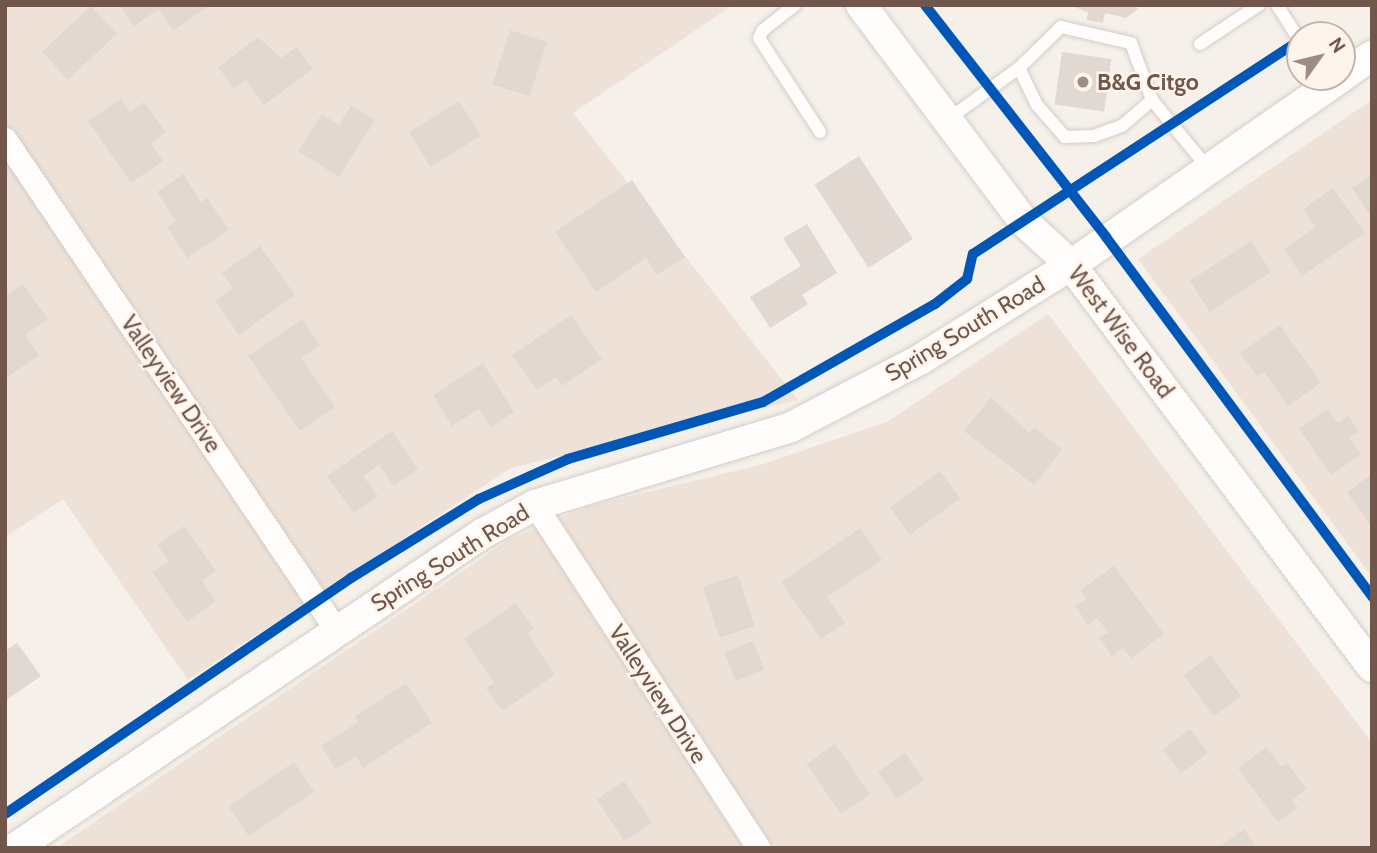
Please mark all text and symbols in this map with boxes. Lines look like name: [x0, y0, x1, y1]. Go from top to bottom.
north arrow: [1286, 21, 1356, 91]
text: N: [1324, 33, 1350, 57]
place label: B&G Citgo: [1097, 68, 1199, 96]
marker: B&G Citgo: [1075, 74, 1091, 90]
street label: West Wise Road: [1062, 261, 1180, 403]
street label: Spring South Road: [880, 271, 1050, 387]
street label: Valleyview Drive: [115, 310, 227, 458]
street label: Spring South Road: [366, 498, 534, 618]
street label: Valleyview Drive: [603, 620, 713, 768]

